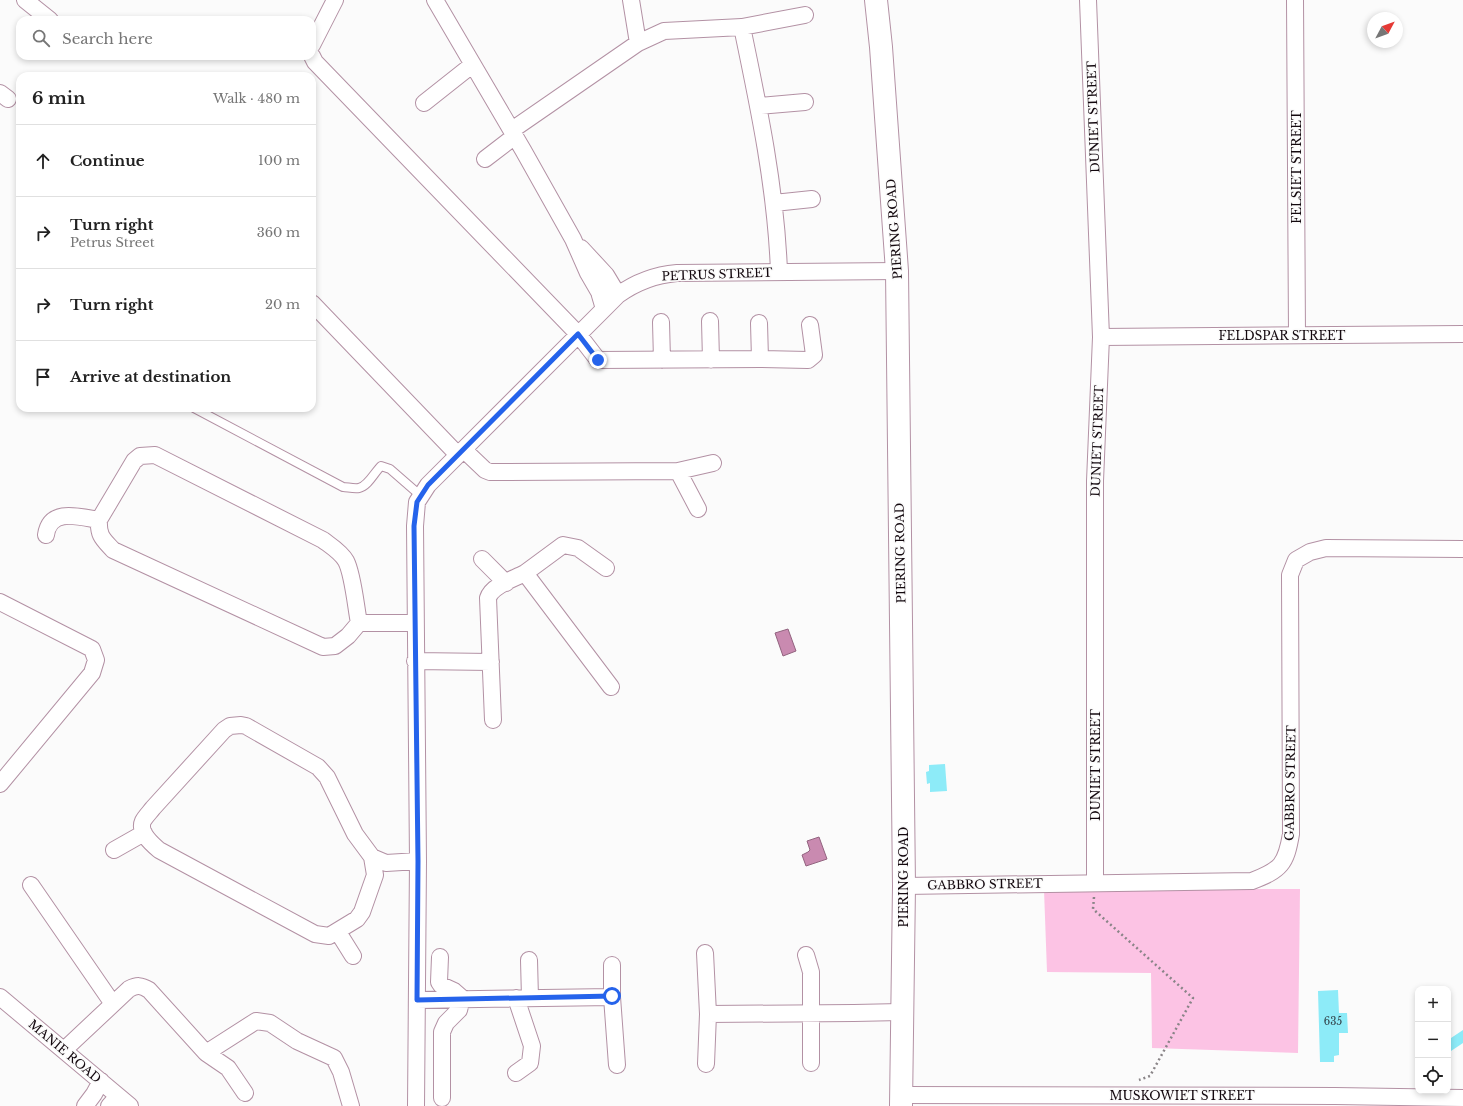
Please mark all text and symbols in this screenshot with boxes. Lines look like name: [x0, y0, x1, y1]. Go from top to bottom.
north arrow: [1367, 12, 1403, 48]
search box: [16, 16, 316, 60]
icon: search: [30, 27, 52, 49]
text: Search here: [62, 29, 153, 48]
street label: DUNIET STREET: [1084, 60, 1102, 173]
text: 6 min: [32, 88, 85, 109]
text: Walk · 480 m: [213, 90, 300, 107]
street label: FELSIET STREET: [1289, 110, 1304, 224]
icon: ahead: [32, 150, 54, 172]
text: Continue: [70, 151, 145, 170]
text: 100 m: [258, 152, 300, 169]
street label: PIERING ROAD: [883, 178, 905, 280]
text: Turn right: [70, 215, 153, 234]
icon: right: [32, 222, 54, 244]
text: 360 m: [257, 224, 300, 241]
text: Petrus Street: [70, 234, 155, 251]
street label: PETRUS STREET: [661, 265, 773, 283]
icon: right: [32, 294, 54, 316]
text: Turn right: [70, 295, 153, 314]
text: 20 m: [265, 296, 300, 313]
street label: FELDSPAR STREET: [1219, 328, 1346, 343]
route end: [589, 351, 607, 369]
icon: arrive: [32, 366, 54, 388]
text: Arrive at destination: [70, 367, 231, 386]
street label: DUNIET STREET: [1088, 384, 1106, 497]
street label: PIERING ROAD: [892, 502, 908, 604]
street label: DUNIET STREET: [1088, 709, 1103, 821]
street label: GABBRO STREET: [1281, 725, 1299, 841]
street label: PIERING ROAD: [896, 827, 911, 927]
street label: GABBRO STREET: [927, 875, 1043, 893]
map controls: [1415, 986, 1451, 1094]
button: +: [1415, 986, 1451, 1022]
route start: [603, 987, 621, 1005]
house number: 635: [1324, 1015, 1342, 1028]
street label: MANIE ROAD: [26, 1016, 104, 1086]
button: −: [1415, 1022, 1451, 1058]
button: locate: [1415, 1058, 1451, 1094]
street label: MUSKOWIET STREET: [1109, 1088, 1255, 1103]

